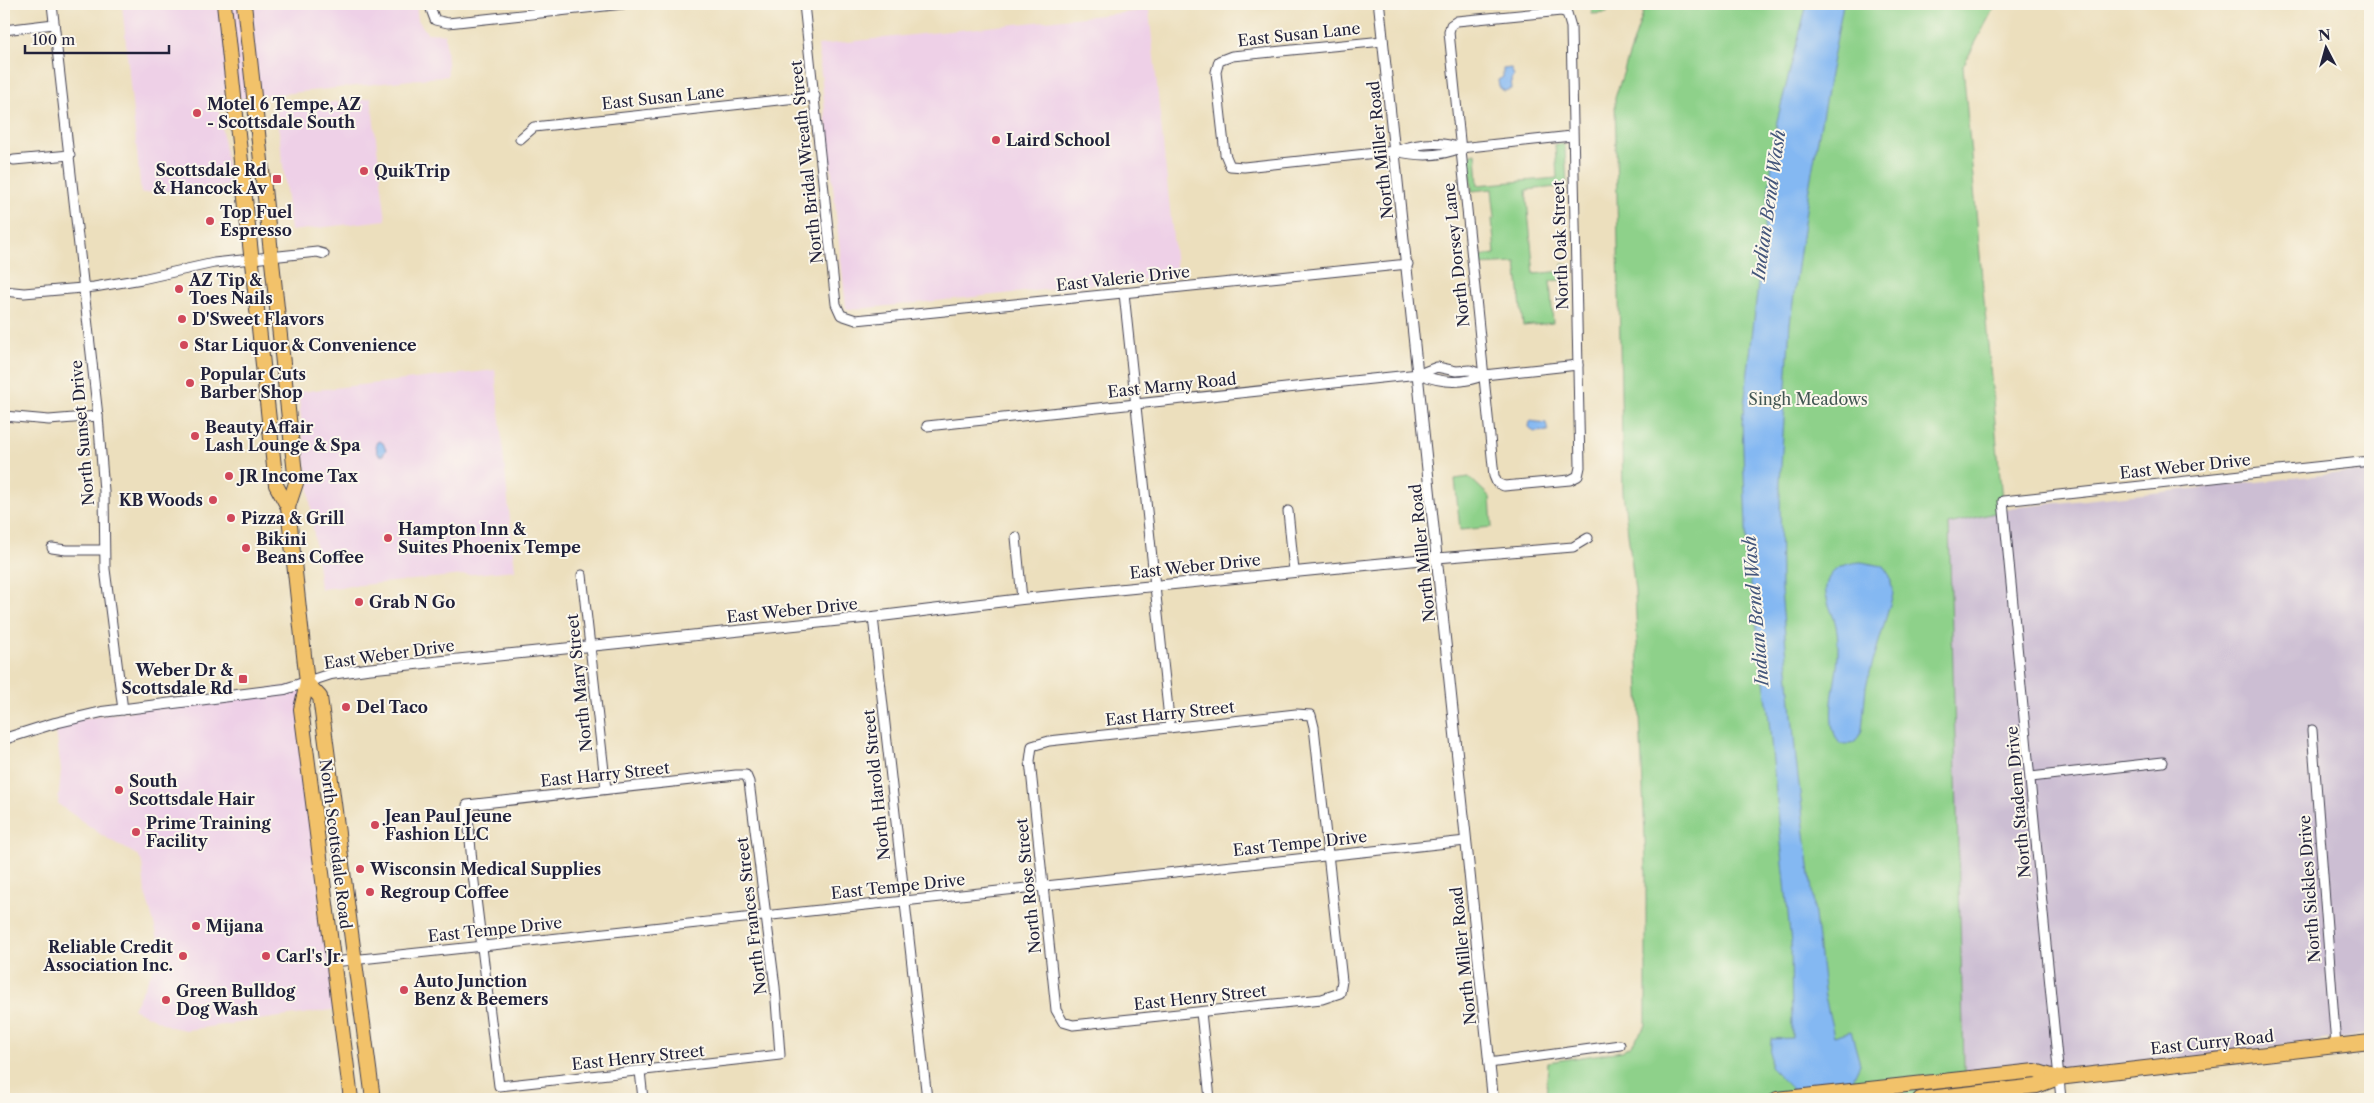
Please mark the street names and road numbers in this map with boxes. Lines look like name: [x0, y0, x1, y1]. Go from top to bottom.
street label: East Susan Lane: [1237, 18, 1361, 50]
street label: North Bridal Wreath Street: [785, 59, 827, 265]
street label: North Miller Road: [1363, 80, 1397, 220]
street label: East Susan Lane: [601, 81, 725, 113]
street label: North Oak Street: [1548, 180, 1572, 310]
street label: North Dorsey Lane: [1438, 182, 1474, 328]
street label: East Valerie Drive: [1055, 261, 1191, 295]
street label: North Sunset Drive: [66, 359, 98, 507]
street label: East Marny Road: [1107, 368, 1238, 402]
street label: East Weber Drive: [2118, 449, 2252, 483]
street label: North Miller Road: [1405, 483, 1439, 623]
street label: East Weber Drive: [1128, 549, 1262, 583]
street label: East Weber Drive: [725, 593, 859, 627]
street label: North Mary Street: [562, 613, 596, 753]
street label: East Weber Drive: [322, 635, 456, 673]
street label: East Harry Street: [1104, 696, 1236, 730]
street label: North Harold Street: [858, 708, 894, 862]
street label: North Stadem Drive: [2001, 725, 2035, 879]
street label: East Harry Street: [539, 757, 671, 791]
street label: North Scottsdale Road: [316, 758, 356, 930]
street label: North Sickles Drive: [2294, 814, 2324, 963]
street label: North Rose Street: [1011, 817, 1045, 955]
street label: East Tempe Drive: [1232, 826, 1368, 860]
street label: North Frances Street: [731, 836, 771, 996]
street label: East Tempe Drive: [830, 869, 966, 903]
street label: North Miller Road: [1446, 886, 1480, 1026]
street label: East Tempe Drive: [427, 912, 563, 946]
street label: East Henry Street: [1133, 980, 1268, 1014]
street label: East Curry Road: [2149, 1026, 2275, 1058]
street label: East Henry Street: [571, 1040, 706, 1074]

